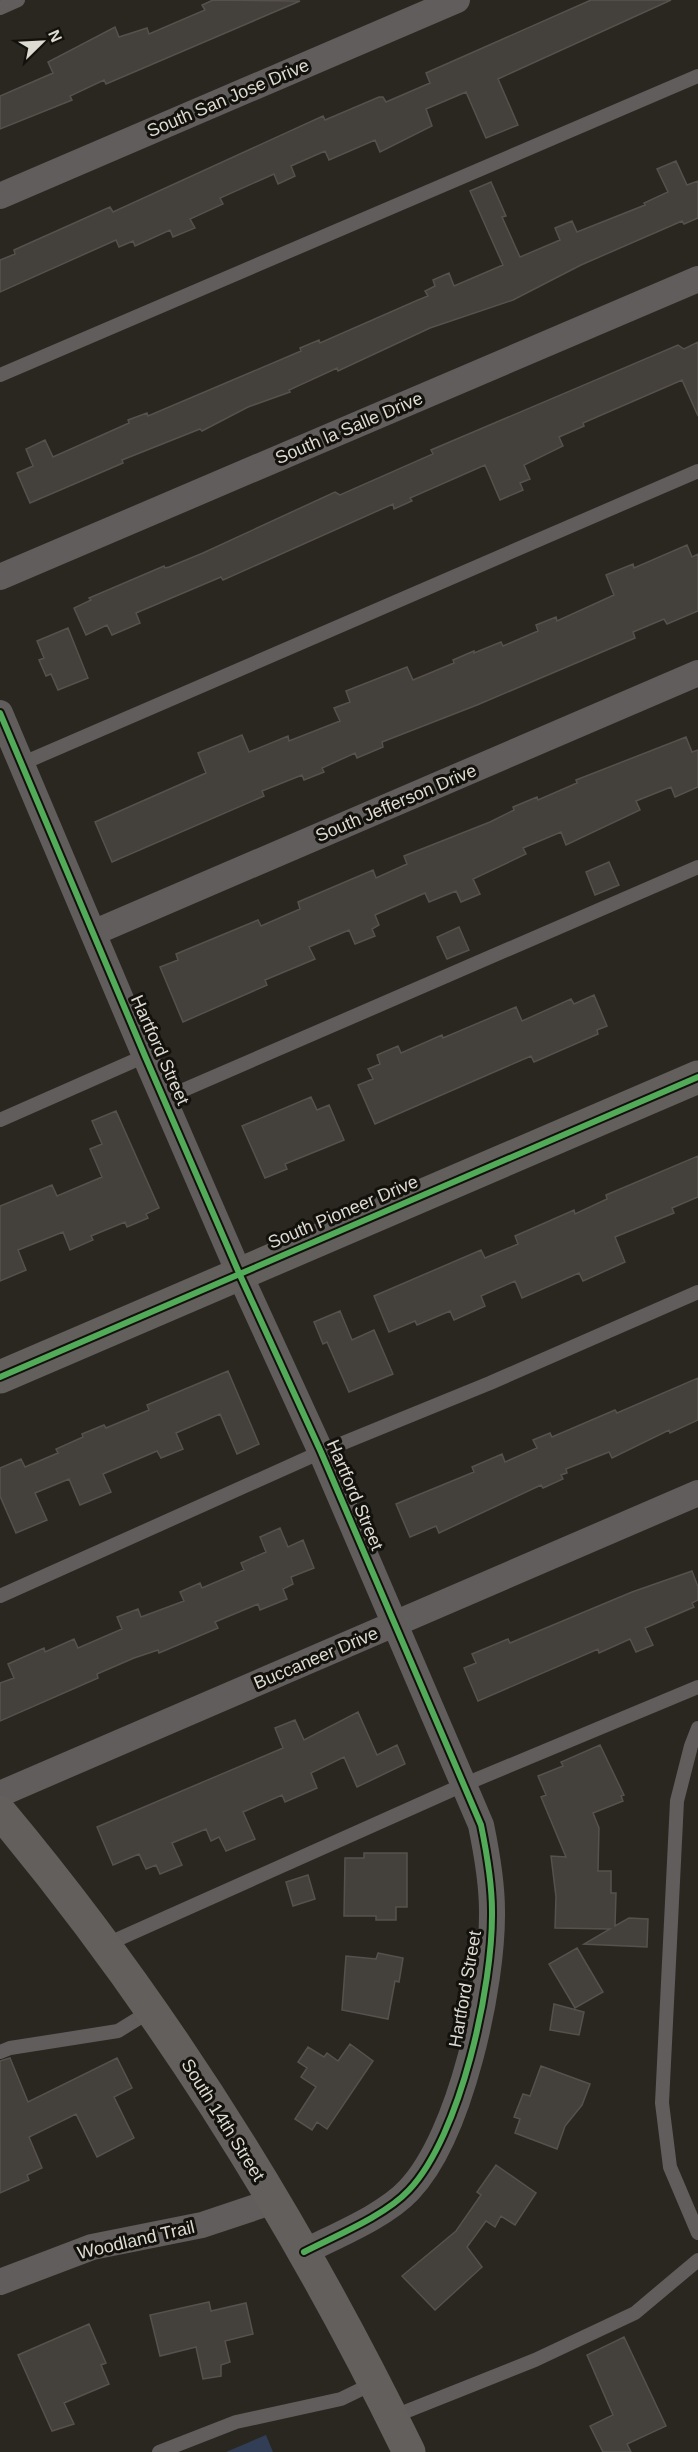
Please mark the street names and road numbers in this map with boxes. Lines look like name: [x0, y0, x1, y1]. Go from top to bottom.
street label: South San Jose Drive: [144, 55, 312, 141]
street label: South la Salle Drive: [272, 388, 426, 468]
street label: South Jefferson Drive: [313, 760, 479, 846]
street label: Hartford Street: [127, 992, 193, 1108]
street label: South Pioneer Drive: [265, 1171, 421, 1253]
street label: Hartford Street: [323, 1437, 387, 1553]
street label: Buccaneer Drive: [251, 1623, 381, 1693]
street label: Hartford Street: [445, 1929, 485, 2049]
street label: South 14th Street: [177, 2055, 269, 2185]
street label: Woodland Trail: [75, 2217, 197, 2263]

